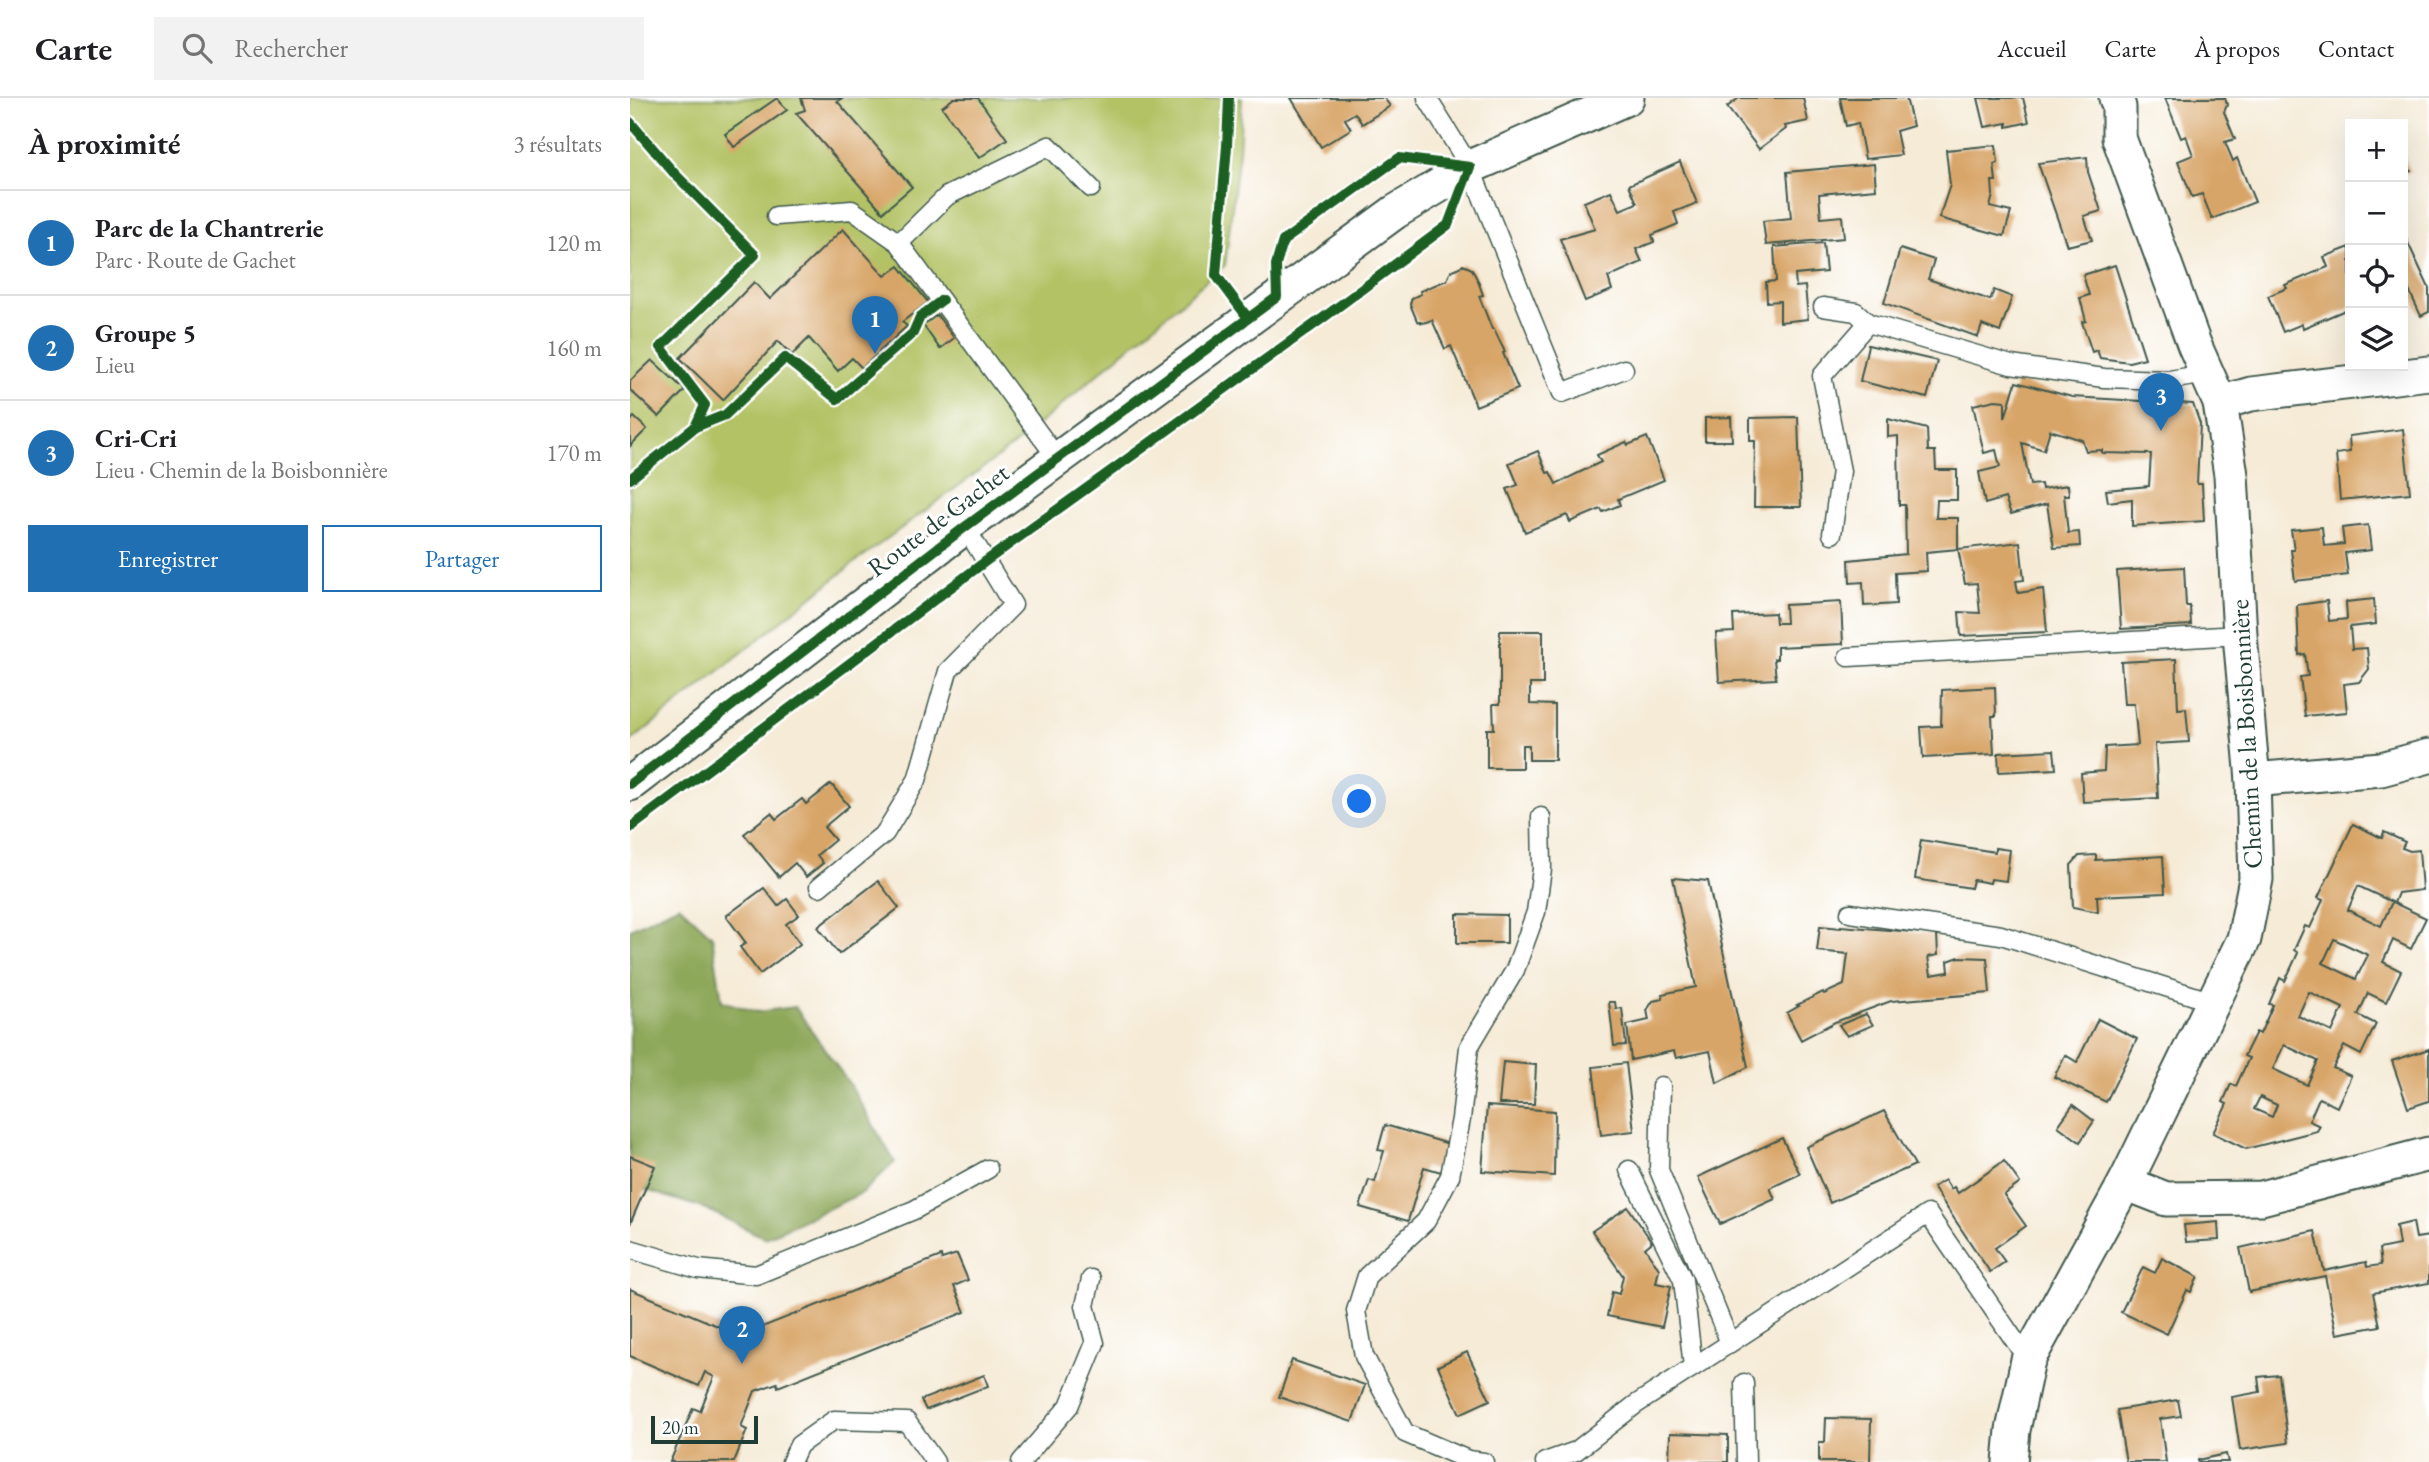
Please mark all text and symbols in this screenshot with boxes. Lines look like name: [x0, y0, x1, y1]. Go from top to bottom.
search box: [154, 17, 644, 80]
text: Carte: [35, 27, 112, 70]
icon: search: [178, 29, 216, 67]
text: Rechercher: [234, 31, 348, 65]
text: Accueil: [1997, 33, 2067, 64]
text: Carte: [2105, 33, 2156, 64]
text: À propos: [2194, 33, 2280, 64]
text: Contact: [2318, 33, 2394, 64]
map controls: [2345, 119, 2408, 371]
button: +: [2345, 119, 2408, 182]
text: À proximité: [28, 124, 180, 163]
text: 3 résultats: [514, 129, 602, 159]
button: −: [2345, 182, 2408, 245]
text: Parc de la Chantrerie: [95, 211, 324, 245]
text: 1: [45, 228, 57, 258]
text: 120 m: [546, 228, 602, 258]
text: Parc · Route de Gachet: [95, 245, 296, 275]
button: locate: [2345, 245, 2408, 308]
pin: 1: [852, 296, 898, 354]
button: layers: [2345, 308, 2408, 371]
text: Groupe 5: [95, 316, 196, 350]
text: 2: [45, 333, 57, 363]
text: 160 m: [546, 333, 602, 363]
text: Lieu: [95, 350, 135, 380]
pin: 3: [2138, 373, 2184, 431]
text: Cri-Cri: [95, 421, 177, 455]
text: 3: [45, 438, 57, 468]
text: 170 m: [546, 438, 602, 468]
text: Lieu · Chemin de la Boisbonnière: [95, 455, 388, 485]
street label: Route de Gachet: [860, 456, 1016, 584]
button: Enregistrer: [28, 525, 308, 592]
button: Partager: [322, 525, 602, 592]
street label: Chemin de la Boisbonnière: [2222, 598, 2270, 870]
your location: [1342, 784, 1376, 818]
pin: 2: [719, 1306, 765, 1364]
scale bar: [651, 1413, 758, 1445]
text: 20 m: [662, 1415, 699, 1440]

